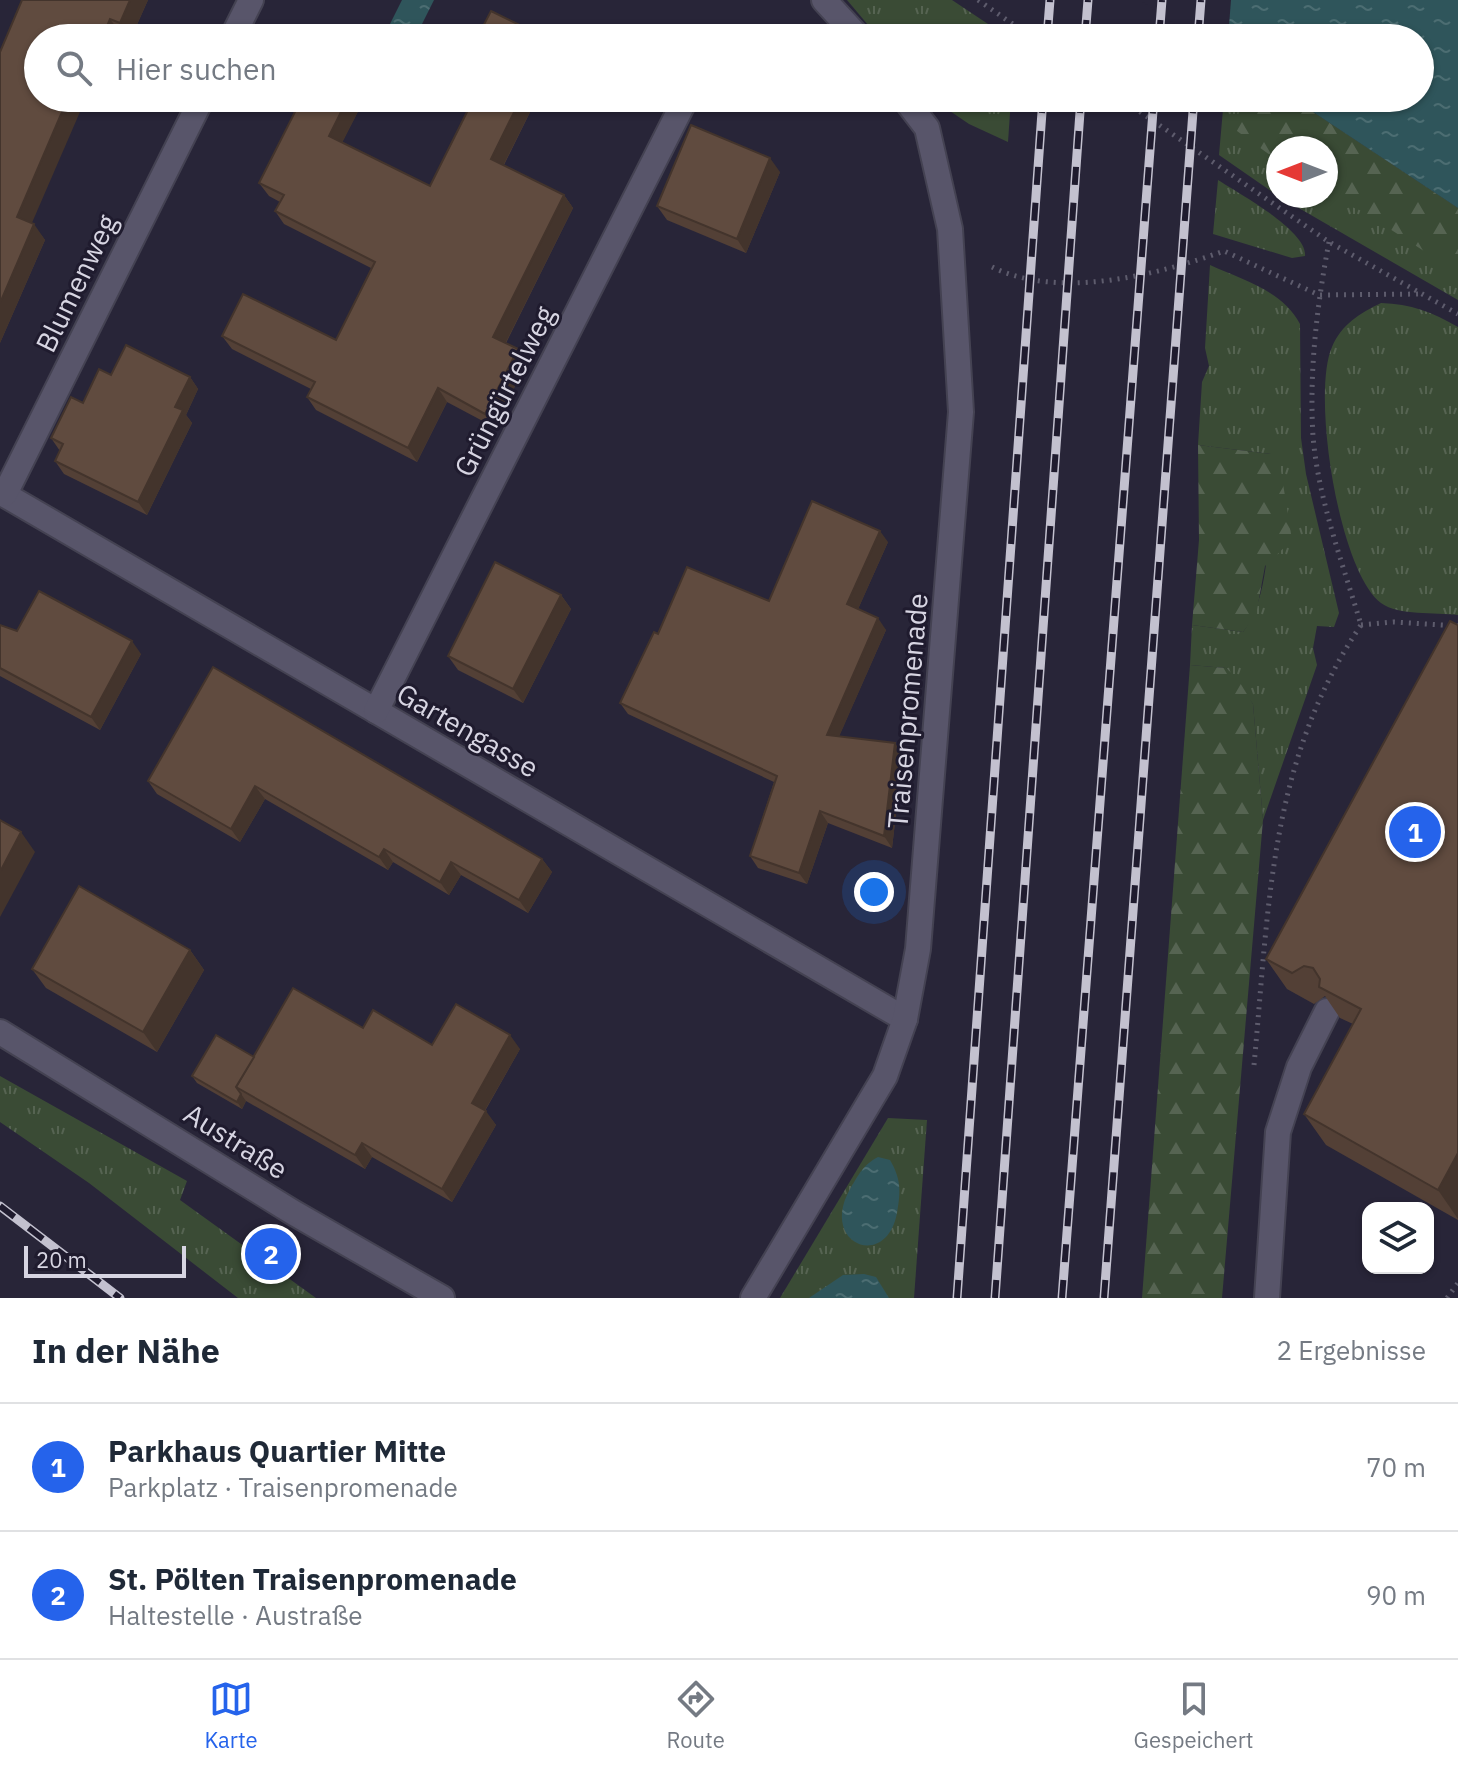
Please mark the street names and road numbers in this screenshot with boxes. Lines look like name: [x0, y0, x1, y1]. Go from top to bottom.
street label: Blumenweg: [27, 208, 125, 358]
street label: Grüngürtelweg: [445, 299, 563, 483]
street label: Traisenpromenade: [878, 592, 936, 830]
street label: Gartengasse: [390, 674, 546, 786]
street label: Austraße: [177, 1095, 295, 1187]

